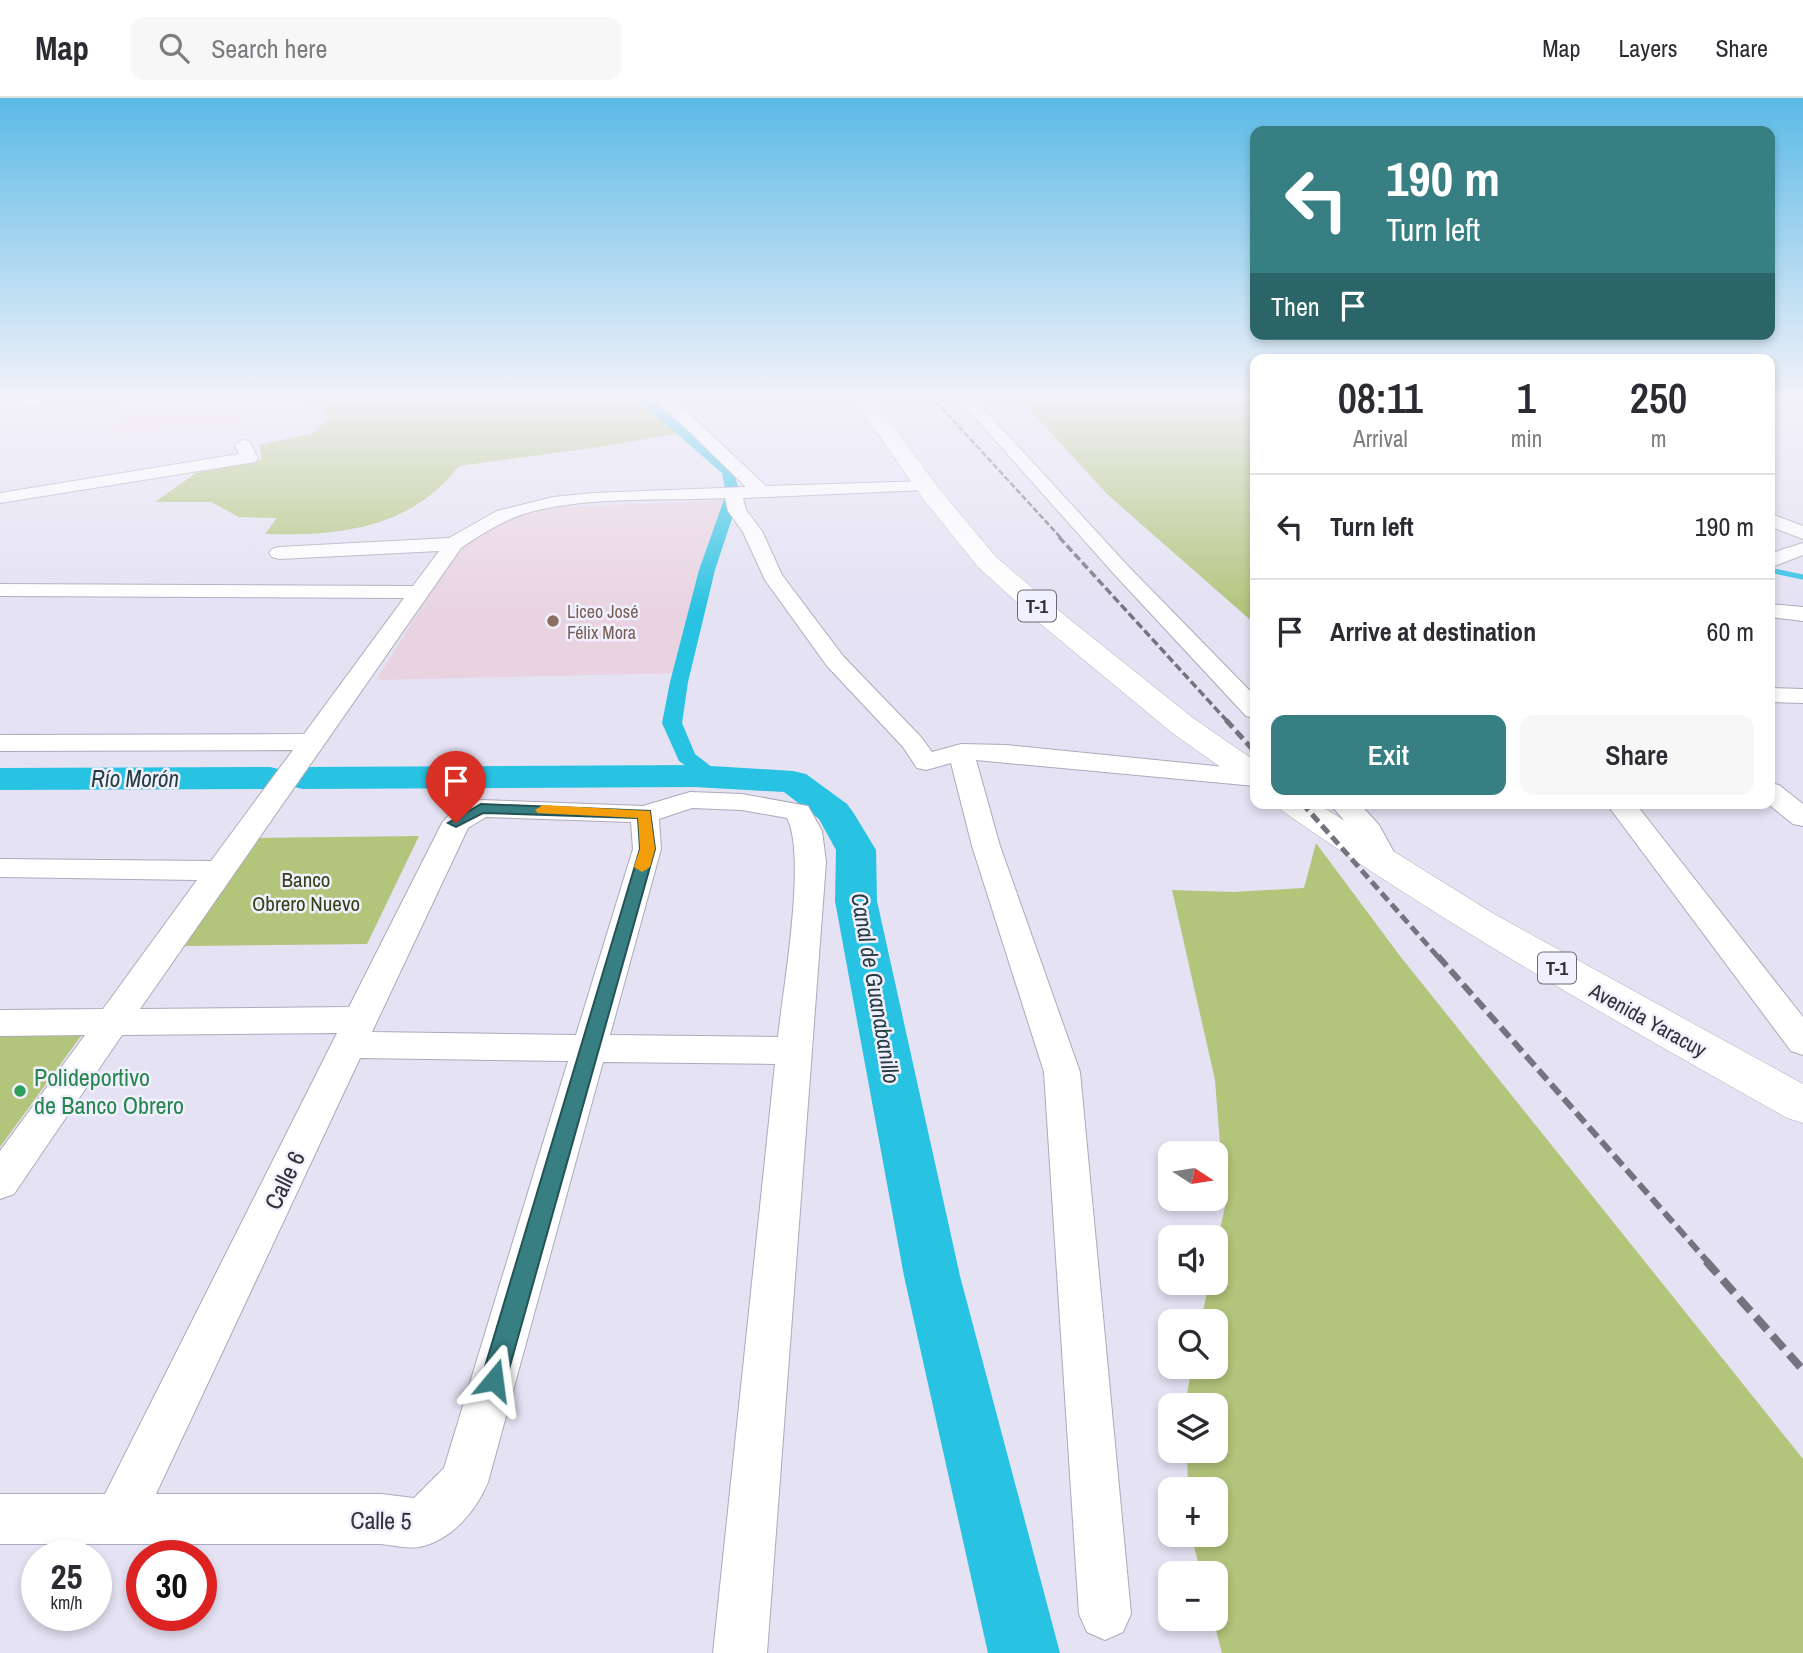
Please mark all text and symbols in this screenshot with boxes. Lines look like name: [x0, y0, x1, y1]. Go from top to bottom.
search box: [131, 17, 621, 80]
text: Map: [35, 26, 89, 70]
icon: search: [155, 29, 193, 67]
text: Search here: [211, 31, 327, 66]
text: Map: [1542, 32, 1580, 64]
text: Layers: [1618, 32, 1677, 64]
text: Share: [1715, 32, 1768, 64]
text: 190 m: [1386, 145, 1500, 211]
icon: left: [1271, 154, 1362, 245]
text: Turn left: [1386, 208, 1480, 251]
icon: arrive: [1334, 287, 1372, 325]
text: Then: [1271, 289, 1320, 324]
text: 08:11: [1338, 370, 1423, 426]
text: 1: [1517, 370, 1536, 426]
text: 250: [1630, 370, 1687, 426]
text: Arrival: [1353, 423, 1408, 454]
text: min: [1511, 423, 1542, 454]
text: m: [1651, 423, 1666, 454]
icon: left: [1271, 508, 1309, 546]
text: Turn left: [1330, 509, 1414, 544]
text: 190 m: [1695, 509, 1754, 544]
road number: T-1: [1018, 590, 1056, 622]
place label: Liceo José Félix Mora: [567, 599, 638, 645]
marker: Liceo José Félix Mora: [545, 613, 561, 629]
icon: arrive: [1271, 613, 1309, 651]
text: Arrive at destination: [1330, 614, 1536, 649]
text: 60 m: [1707, 614, 1754, 649]
button: Exit: [1271, 715, 1506, 795]
button: Share: [1520, 715, 1754, 795]
pin: [426, 751, 486, 823]
icon: arrive: [437, 762, 475, 800]
water label: Río Morón: [91, 763, 179, 794]
park label: Banco Obrero Nuevo: [252, 865, 360, 918]
water label: Canal de Guanabanillo: [844, 890, 908, 1086]
road number: T-1: [1538, 953, 1576, 984]
street label: Avenida Yaracuy: [1584, 975, 1712, 1064]
place label: Polideportivo de Banco Obrero: [34, 1061, 184, 1121]
marker: Polideportivo de Banco Obrero: [12, 1083, 28, 1099]
north arrow: [1158, 1141, 1228, 1211]
map controls: [1158, 1141, 1228, 1631]
street label: Calle 6: [256, 1145, 312, 1215]
button: sound: [1158, 1225, 1228, 1295]
button: search: [1158, 1309, 1228, 1379]
position arrow: [457, 1343, 531, 1417]
button: layers: [1158, 1393, 1228, 1463]
button: +: [1158, 1477, 1228, 1547]
street label: Calle 5: [350, 1503, 412, 1537]
speed limit sign: 30: [126, 1540, 217, 1631]
text: 25: [51, 1553, 82, 1600]
button: −: [1158, 1561, 1228, 1631]
text: km/h: [51, 1590, 83, 1615]

